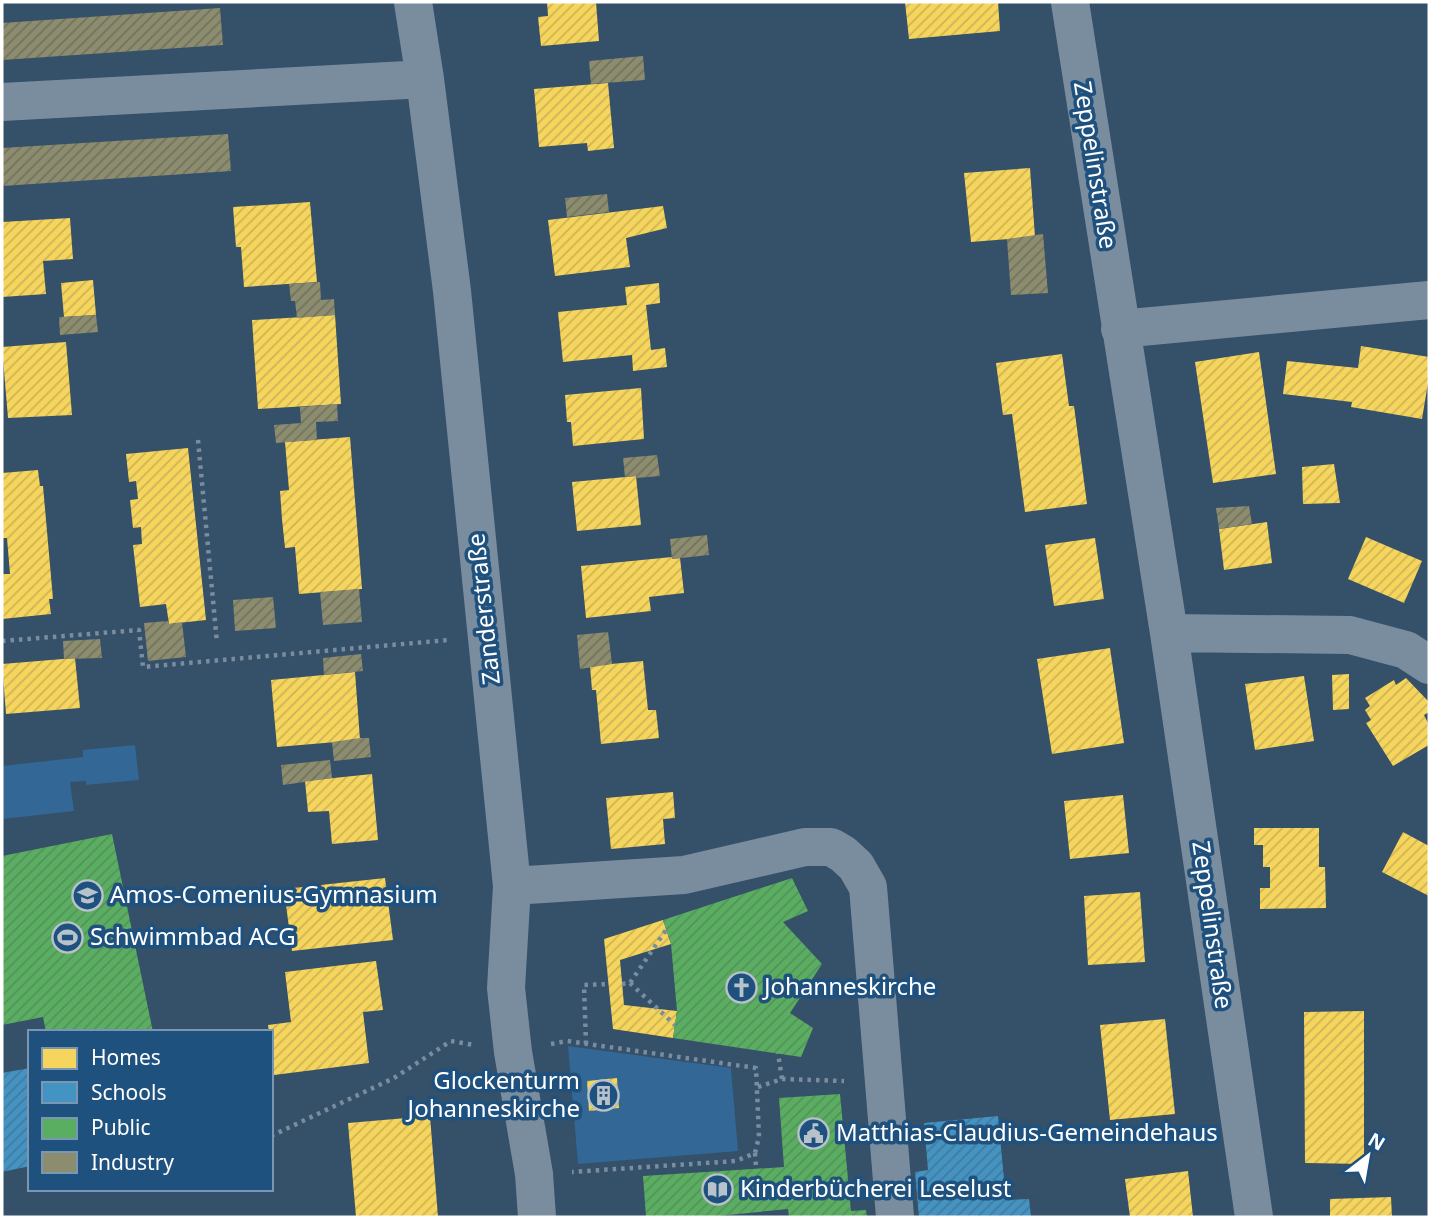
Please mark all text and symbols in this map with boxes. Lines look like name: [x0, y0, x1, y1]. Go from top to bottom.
street label: Zeppelinstraße: [1067, 79, 1126, 251]
street label: Zanderstraße: [458, 532, 507, 686]
street label: Zeppelinstraße: [1185, 839, 1242, 1011]
place label: Amos-Comenius-Gymnasium: [110, 877, 438, 910]
school or university icon: Amos-Comenius-Gymnasium: [70, 878, 104, 912]
place label: Schwimmbad ACG: [90, 919, 296, 952]
sports icon: Schwimmbad ACG: [50, 920, 84, 954]
place label: Johanneskirche: [762, 969, 936, 1002]
church icon: Johanneskirche: [724, 970, 758, 1004]
legend: [28, 1030, 273, 1191]
text: Homes: [91, 1043, 161, 1071]
place label: Glockenturm Johanneskirche: [406, 1063, 580, 1124]
text: Schools: [91, 1078, 166, 1106]
building icon: Glockenturm Johanneskirche: [586, 1078, 620, 1112]
text: Public: [91, 1113, 151, 1141]
place label: Matthias-Claudius-Gemeindehaus: [836, 1115, 1218, 1148]
public building icon: Matthias-Claudius-Gemeindehaus: [796, 1116, 830, 1150]
north arrow: [1333, 1121, 1403, 1191]
text: N: [1363, 1126, 1390, 1157]
text: Industry: [91, 1148, 174, 1176]
place label: Kinderbücherei Leselust: [740, 1171, 1012, 1204]
library icon: Kinderbücherei Leselust: [700, 1172, 734, 1206]

